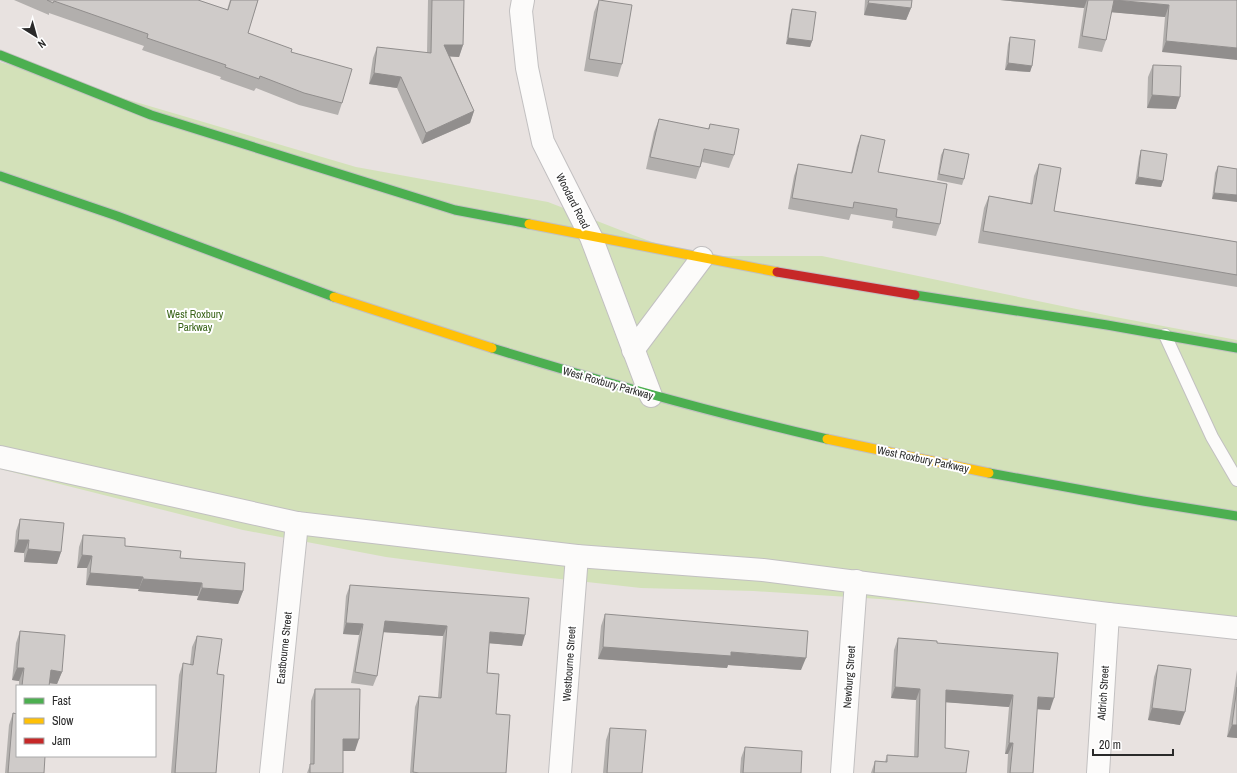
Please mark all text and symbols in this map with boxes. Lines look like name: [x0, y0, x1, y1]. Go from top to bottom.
north arrow: [16, 16, 56, 56]
text: N: [35, 36, 49, 52]
street label: Woodard Road: [553, 171, 593, 231]
park label: West Roxbury Parkway: [167, 307, 224, 334]
street label: West Roxbury Parkway: [561, 363, 655, 403]
street label: West Roxbury Parkway: [876, 442, 971, 476]
street label: Eastbourne Street: [273, 611, 295, 685]
street label: Westbourne Street: [559, 626, 579, 702]
street label: Newburg Street: [840, 645, 858, 709]
street label: Aldrich Street: [1094, 665, 1112, 722]
legend: [16, 685, 156, 757]
text: Fast: [52, 693, 71, 709]
text: Slow: [52, 713, 74, 729]
scale bar: [1093, 731, 1173, 757]
text: Jam: [52, 733, 71, 749]
text: 20 m: [1099, 737, 1121, 753]

